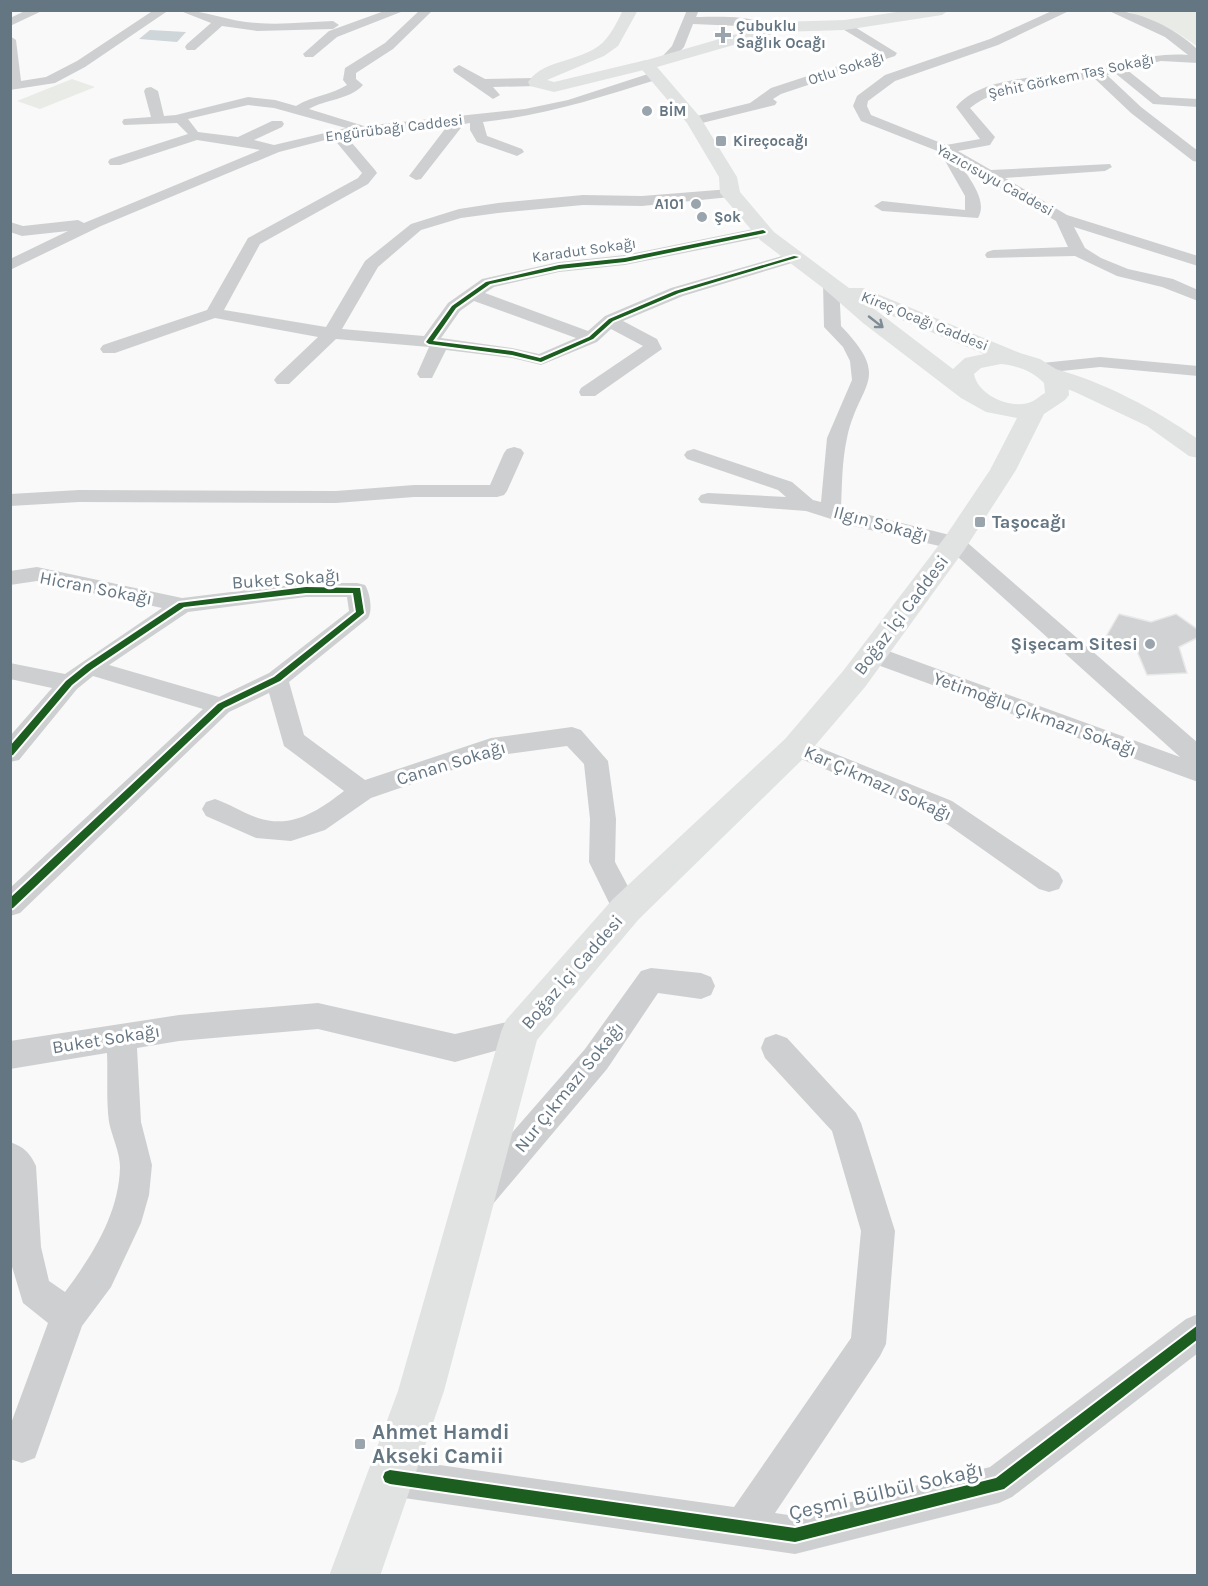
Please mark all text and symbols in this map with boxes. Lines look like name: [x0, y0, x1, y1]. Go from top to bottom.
place label: Çubuklu Sağlık Ocağı: [736, 17, 826, 52]
marker: Çubuklu Sağlık Ocağı: [714, 26, 732, 44]
street label: Otlu Sokağı: [806, 47, 886, 89]
street label: Şehit Görkem Taş Sokağı: [986, 50, 1156, 102]
place label: BİM: [659, 101, 686, 120]
marker: BİM: [640, 104, 654, 118]
street label: Engürübağı Caddesi: [324, 111, 464, 145]
place label: Kireçocağı: [733, 132, 808, 150]
marker: Kireçocağı: [714, 134, 728, 148]
street label: Yazıcısuyu Caddesi: [933, 140, 1057, 220]
place label: A101: [654, 195, 684, 213]
marker: A101: [689, 197, 703, 211]
place label: Şok: [714, 208, 741, 226]
marker: Şok: [695, 210, 709, 224]
street label: Karadut Sokağı: [531, 234, 637, 266]
street label: Kireç Ocağı Caddesi: [859, 287, 991, 355]
one-way arrow: [867, 315, 883, 328]
street label: Ilgın Sokağı: [831, 501, 931, 547]
place label: Taşocağı: [992, 511, 1067, 533]
marker: Taşocağı: [973, 515, 987, 529]
street label: Boğaz İçi Caddesi: [849, 551, 953, 679]
street label: Buket Sokağı: [231, 564, 341, 594]
street label: Hicran Sokağı: [38, 566, 154, 610]
place label: Şişecam Sitesi: [1010, 633, 1138, 655]
marker: Şişecam Sitesi: [1143, 637, 1157, 651]
street label: Yetimoğlu Çıkmazı Sokağı: [930, 667, 1140, 761]
street label: Canan Sokağı: [394, 736, 508, 790]
street label: Kar Çıkmazı Sokağı: [801, 741, 955, 825]
street label: Boğaz İçi Caddesi: [516, 910, 628, 1034]
street label: Nur Çıkmazı Sokağı: [510, 1017, 628, 1157]
street label: Buket Sokağı: [51, 1020, 161, 1058]
place label: Ahmet Hamdi Akseki Camii: [372, 1420, 510, 1468]
marker: Ahmet Hamdi Akseki Camii: [353, 1437, 367, 1451]
street label: Çeşmi Bülbül Sokağı: [786, 1457, 986, 1525]

